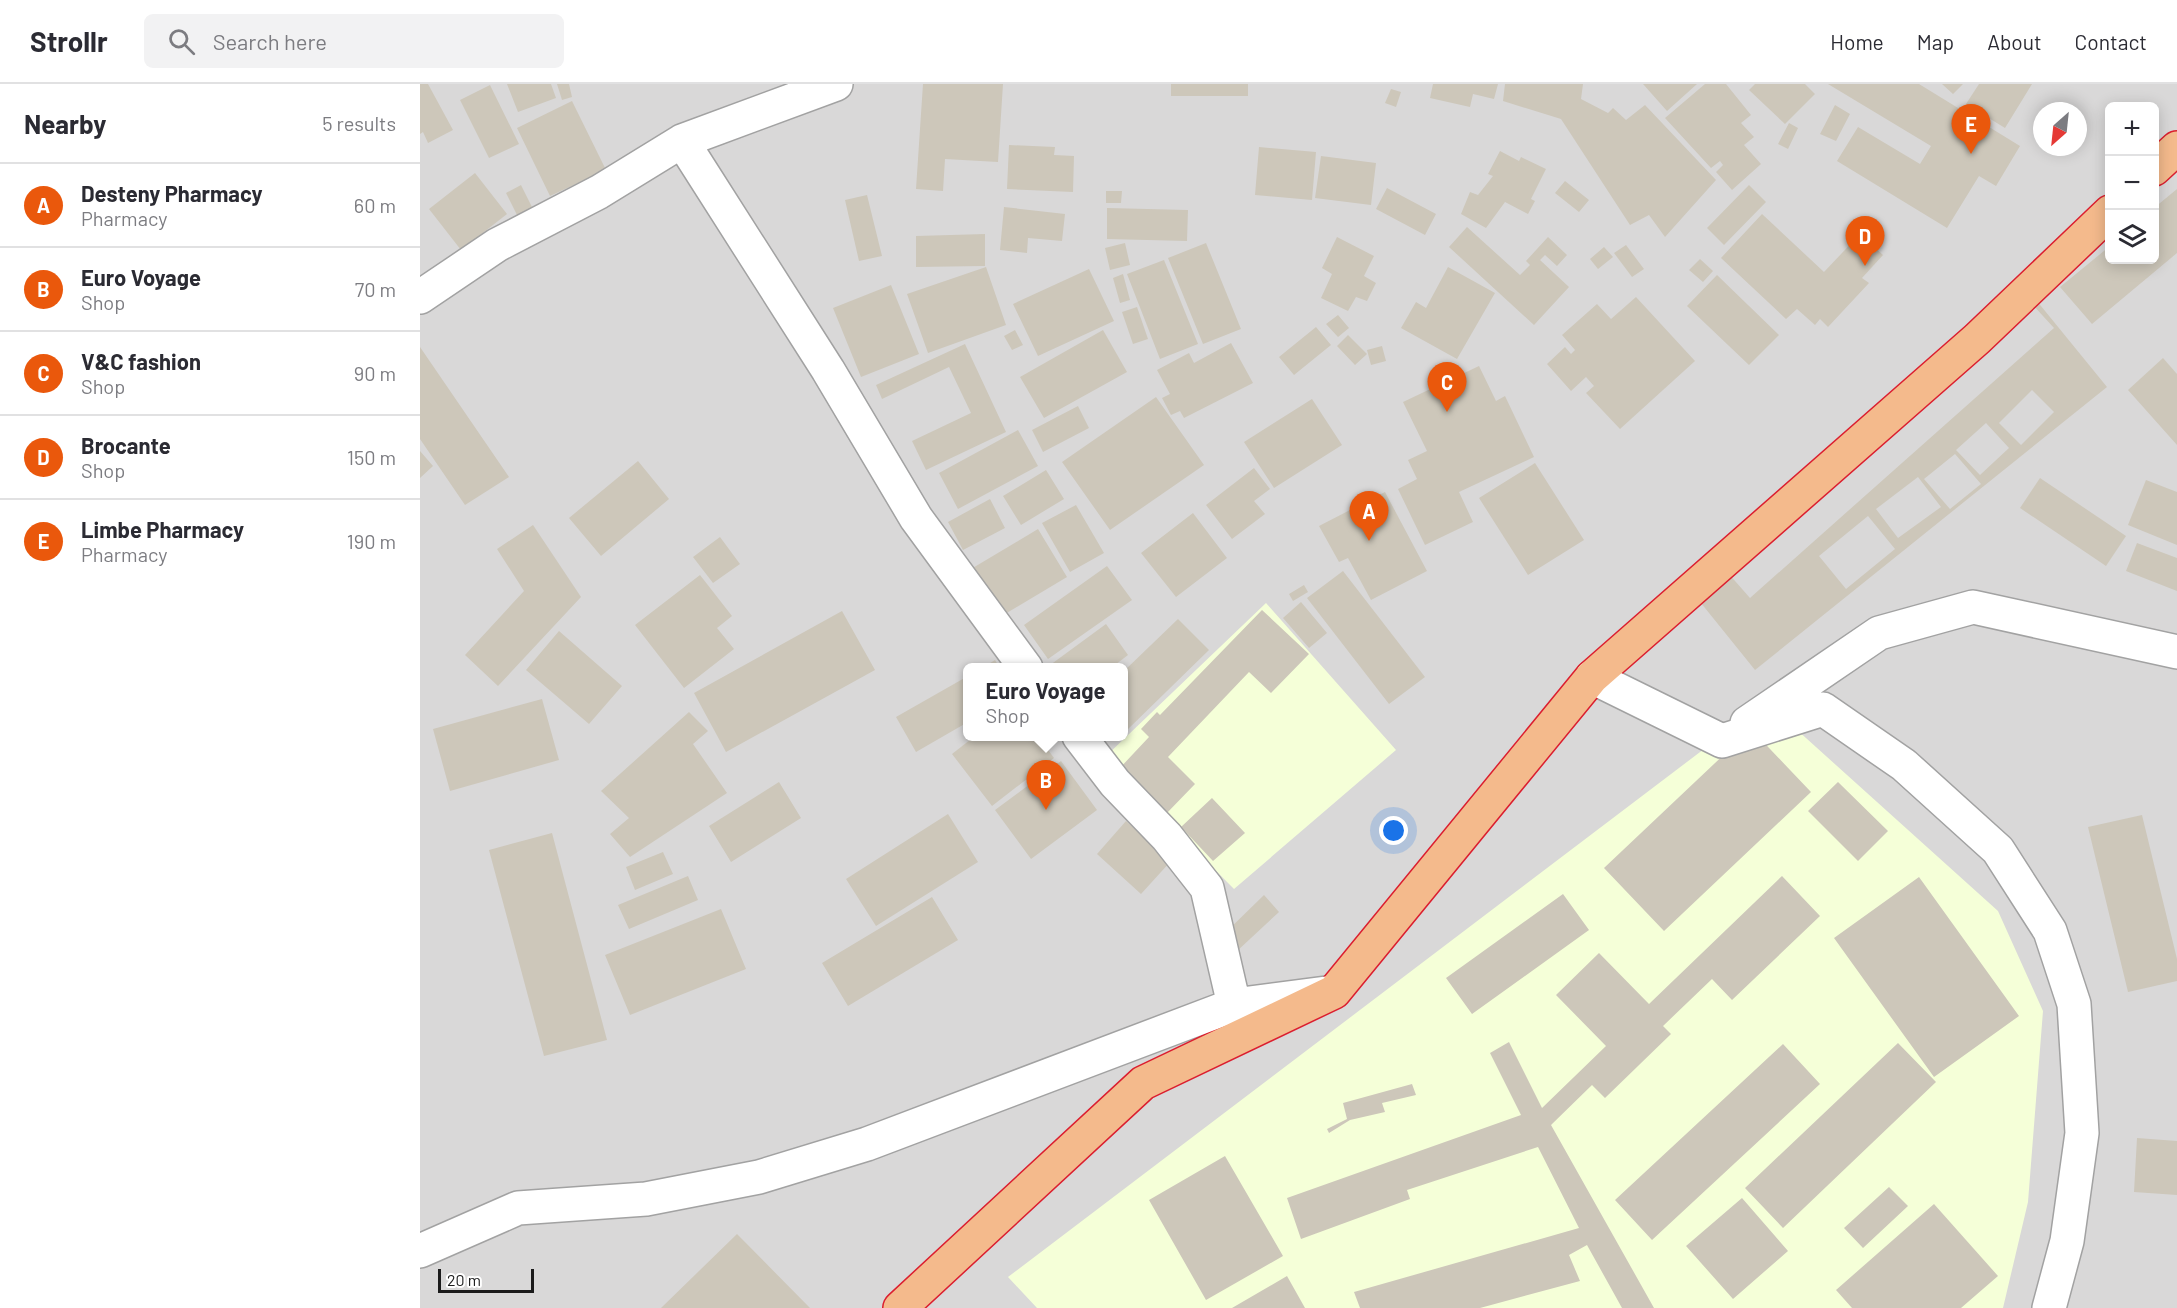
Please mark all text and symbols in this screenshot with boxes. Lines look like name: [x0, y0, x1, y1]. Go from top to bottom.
search box: [144, 14, 564, 68]
text: Strollr: [30, 24, 108, 58]
icon: search: [165, 25, 198, 58]
text: Search here: [213, 28, 327, 54]
text: Home: [1830, 29, 1884, 54]
text: Map: [1917, 29, 1954, 54]
text: About: [1987, 29, 2042, 54]
text: Contact: [2075, 29, 2147, 54]
north arrow: [2033, 102, 2087, 156]
map controls: [2105, 102, 2159, 264]
button: +: [2105, 102, 2159, 156]
pin: E: [1952, 104, 1990, 154]
text: Nearby: [24, 108, 106, 139]
text: 5 results: [322, 111, 396, 135]
button: −: [2105, 156, 2159, 210]
text: Desteny Pharmacy: [81, 180, 263, 206]
text: A: [37, 193, 50, 217]
text: 60 m: [354, 193, 396, 217]
text: Pharmacy: [81, 206, 167, 230]
button: layers: [2105, 210, 2159, 264]
pin: D: [1846, 216, 1884, 266]
text: Euro Voyage: [81, 264, 201, 290]
text: B: [37, 277, 50, 301]
text: 70 m: [355, 277, 396, 301]
text: Shop: [81, 290, 125, 314]
text: V&C fashion: [81, 348, 201, 374]
text: C: [37, 361, 50, 385]
text: 90 m: [354, 361, 396, 385]
pin: C: [1428, 362, 1466, 412]
text: Shop: [81, 374, 125, 398]
text: Brocante: [81, 432, 171, 458]
text: D: [37, 445, 50, 469]
text: 150 m: [347, 445, 396, 469]
text: Shop: [81, 458, 125, 482]
pin: A: [1350, 492, 1388, 541]
text: Limbe Pharmacy: [81, 516, 244, 542]
text: E: [38, 529, 49, 553]
text: 190 m: [347, 529, 396, 553]
text: Pharmacy: [81, 542, 167, 566]
popup: [963, 663, 1128, 741]
text: Euro Voyage: [986, 677, 1105, 703]
text: Shop: [986, 703, 1030, 727]
pin: B: [1026, 760, 1066, 810]
your location: [1379, 816, 1408, 845]
scale bar: [438, 1266, 534, 1294]
text: 20 m: [447, 1270, 481, 1289]

